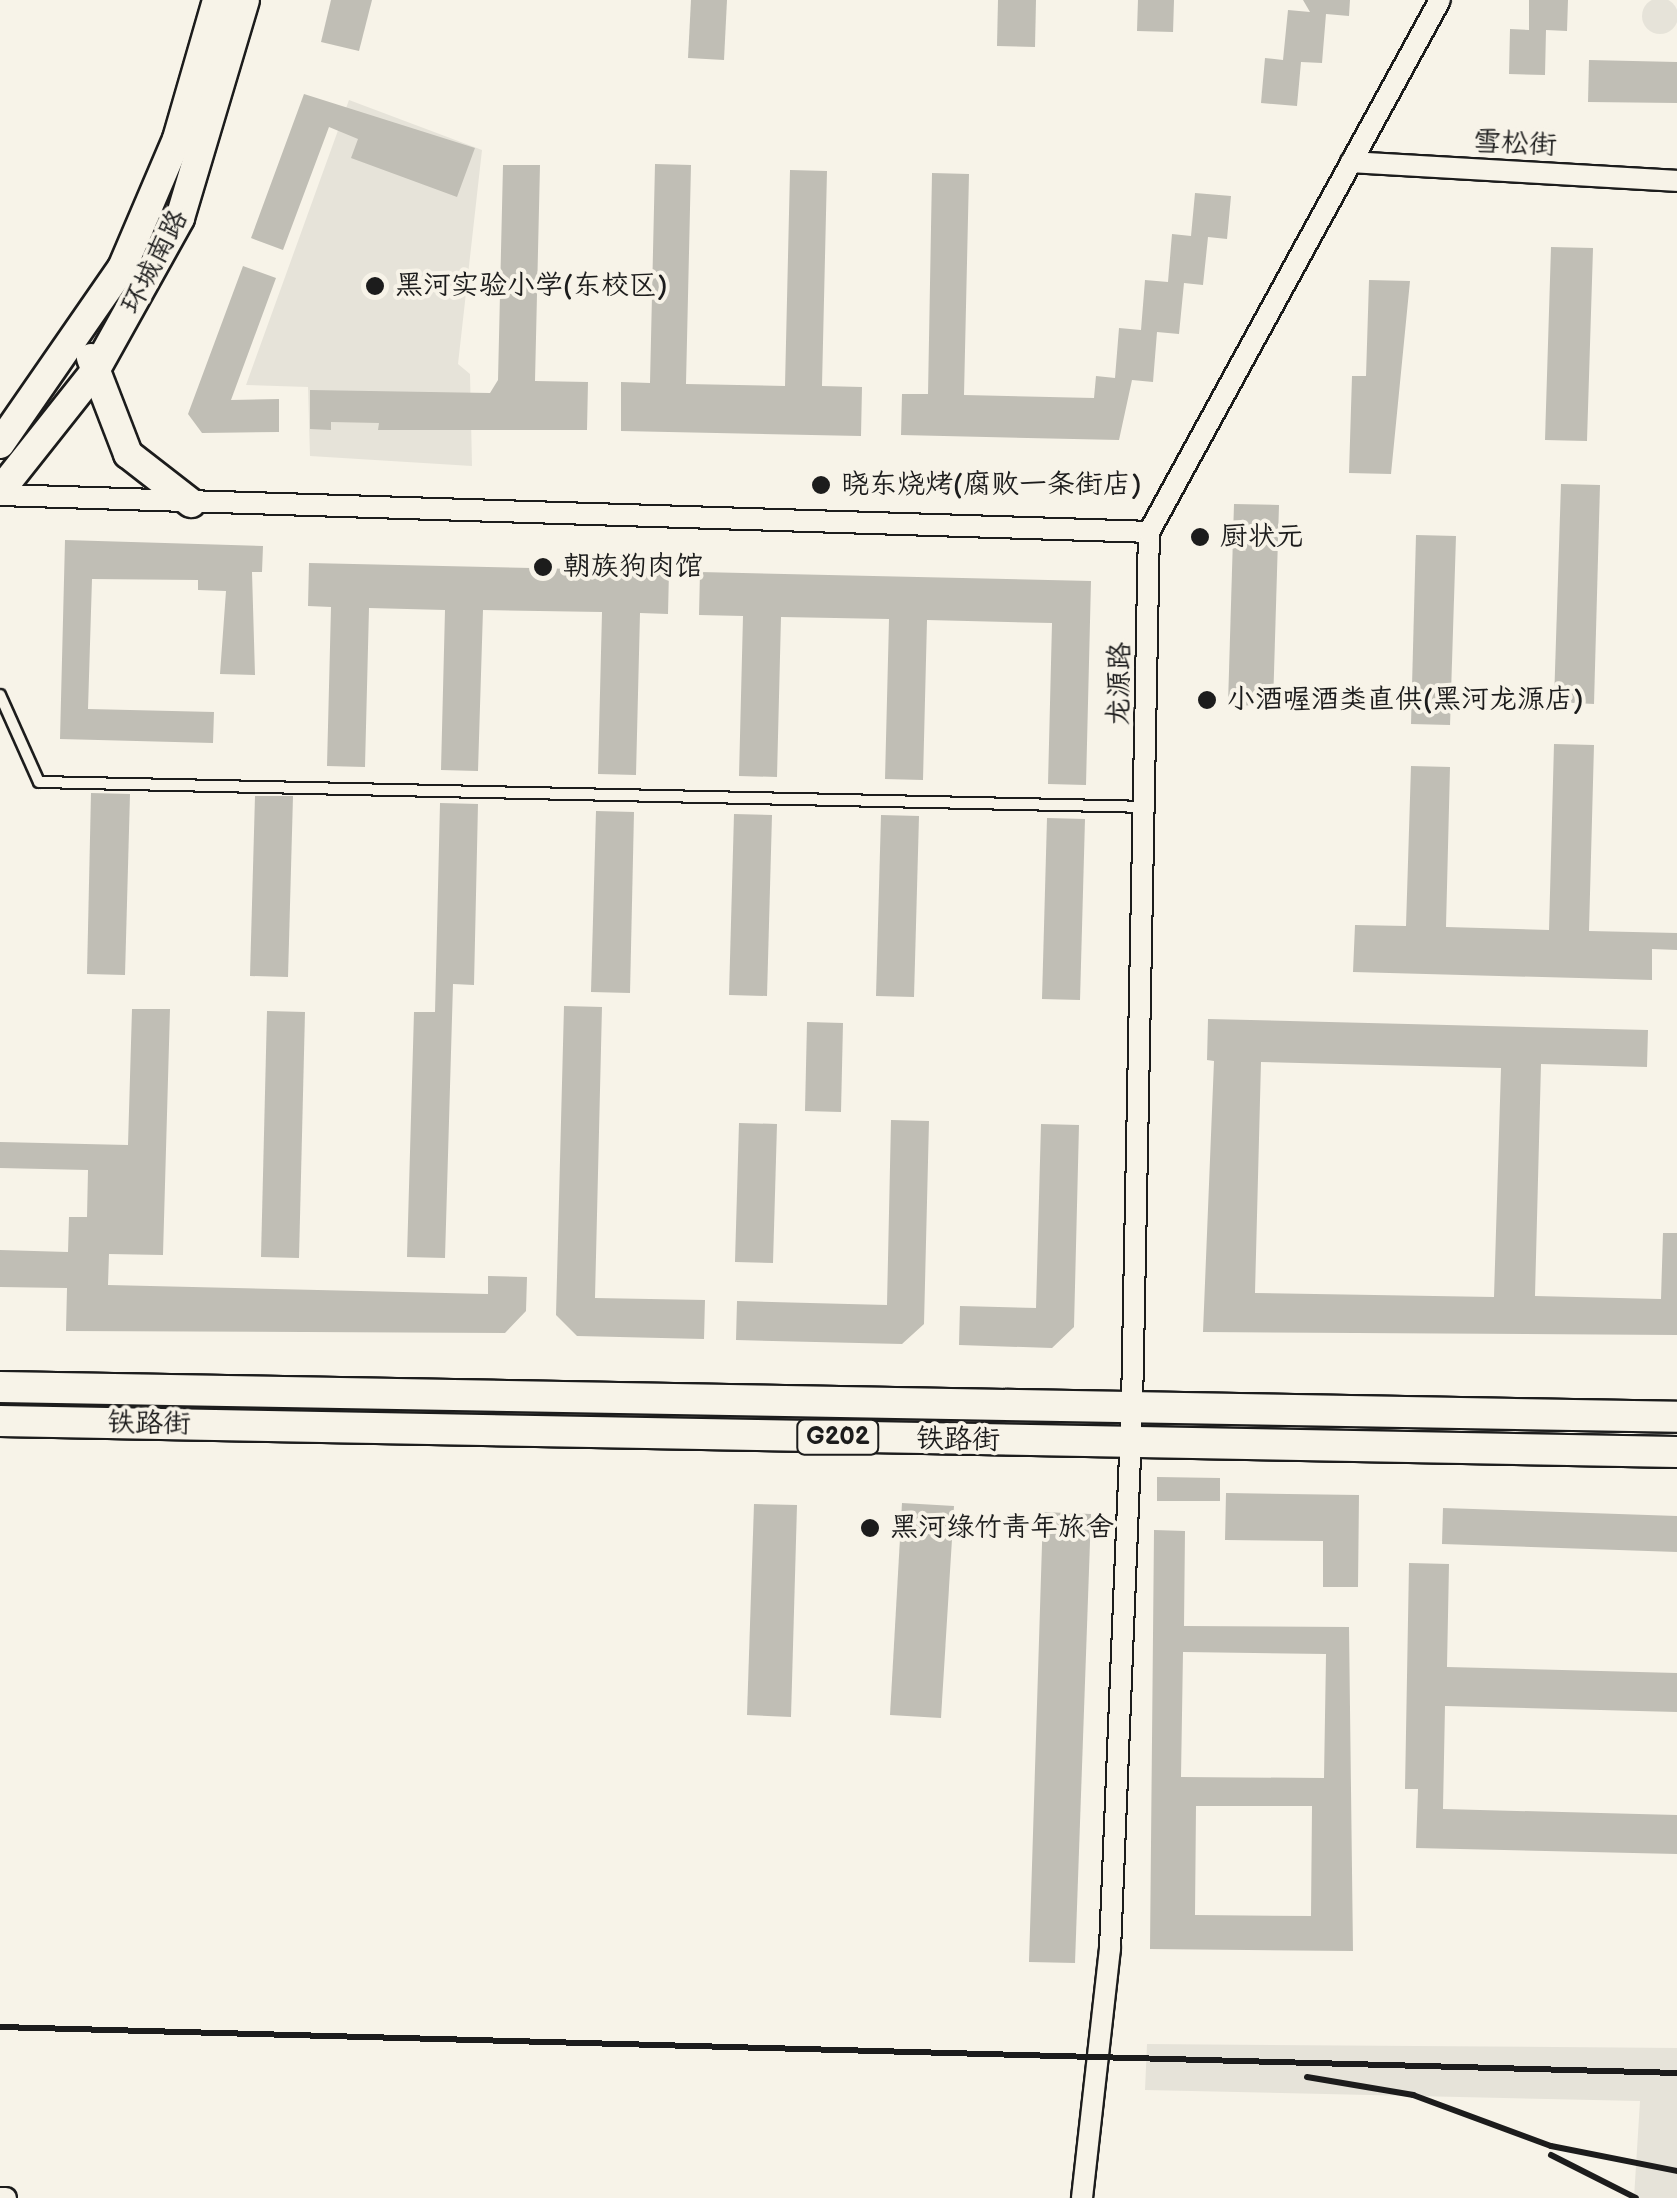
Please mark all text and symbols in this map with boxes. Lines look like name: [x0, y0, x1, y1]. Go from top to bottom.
street label: 雪松街: [1472, 125, 1558, 163]
street label: 环城南路: [115, 204, 195, 320]
place label: 黑河实验小学(东校区): [395, 269, 667, 303]
marker: 黑河实验小学(东校区): [364, 275, 386, 297]
place label: 晓东烧烤(腐败一条街店): [841, 468, 1141, 502]
marker: 晓东烧烤(腐败一条街店): [810, 474, 832, 496]
place label: 厨状元: [1220, 520, 1304, 554]
marker: 厨状元: [1189, 526, 1211, 548]
place label: 朝族狗肉馆: [563, 550, 703, 584]
marker: 朝族狗肉馆: [532, 556, 554, 578]
street label: 龙源路: [1102, 642, 1138, 726]
place label: 小酒喔酒类直供(黑河龙源店): [1227, 683, 1583, 717]
marker: 小酒喔酒类直供(黑河龙源店): [1196, 689, 1218, 711]
street label: 铁路街: [107, 1406, 191, 1442]
road number: G202: [796, 1417, 880, 1457]
street label: 铁路街: [916, 1422, 1000, 1458]
place label: 黑河绿竹青年旅舍: [890, 1511, 1114, 1545]
marker: 黑河绿竹青年旅舍: [859, 1517, 881, 1539]

